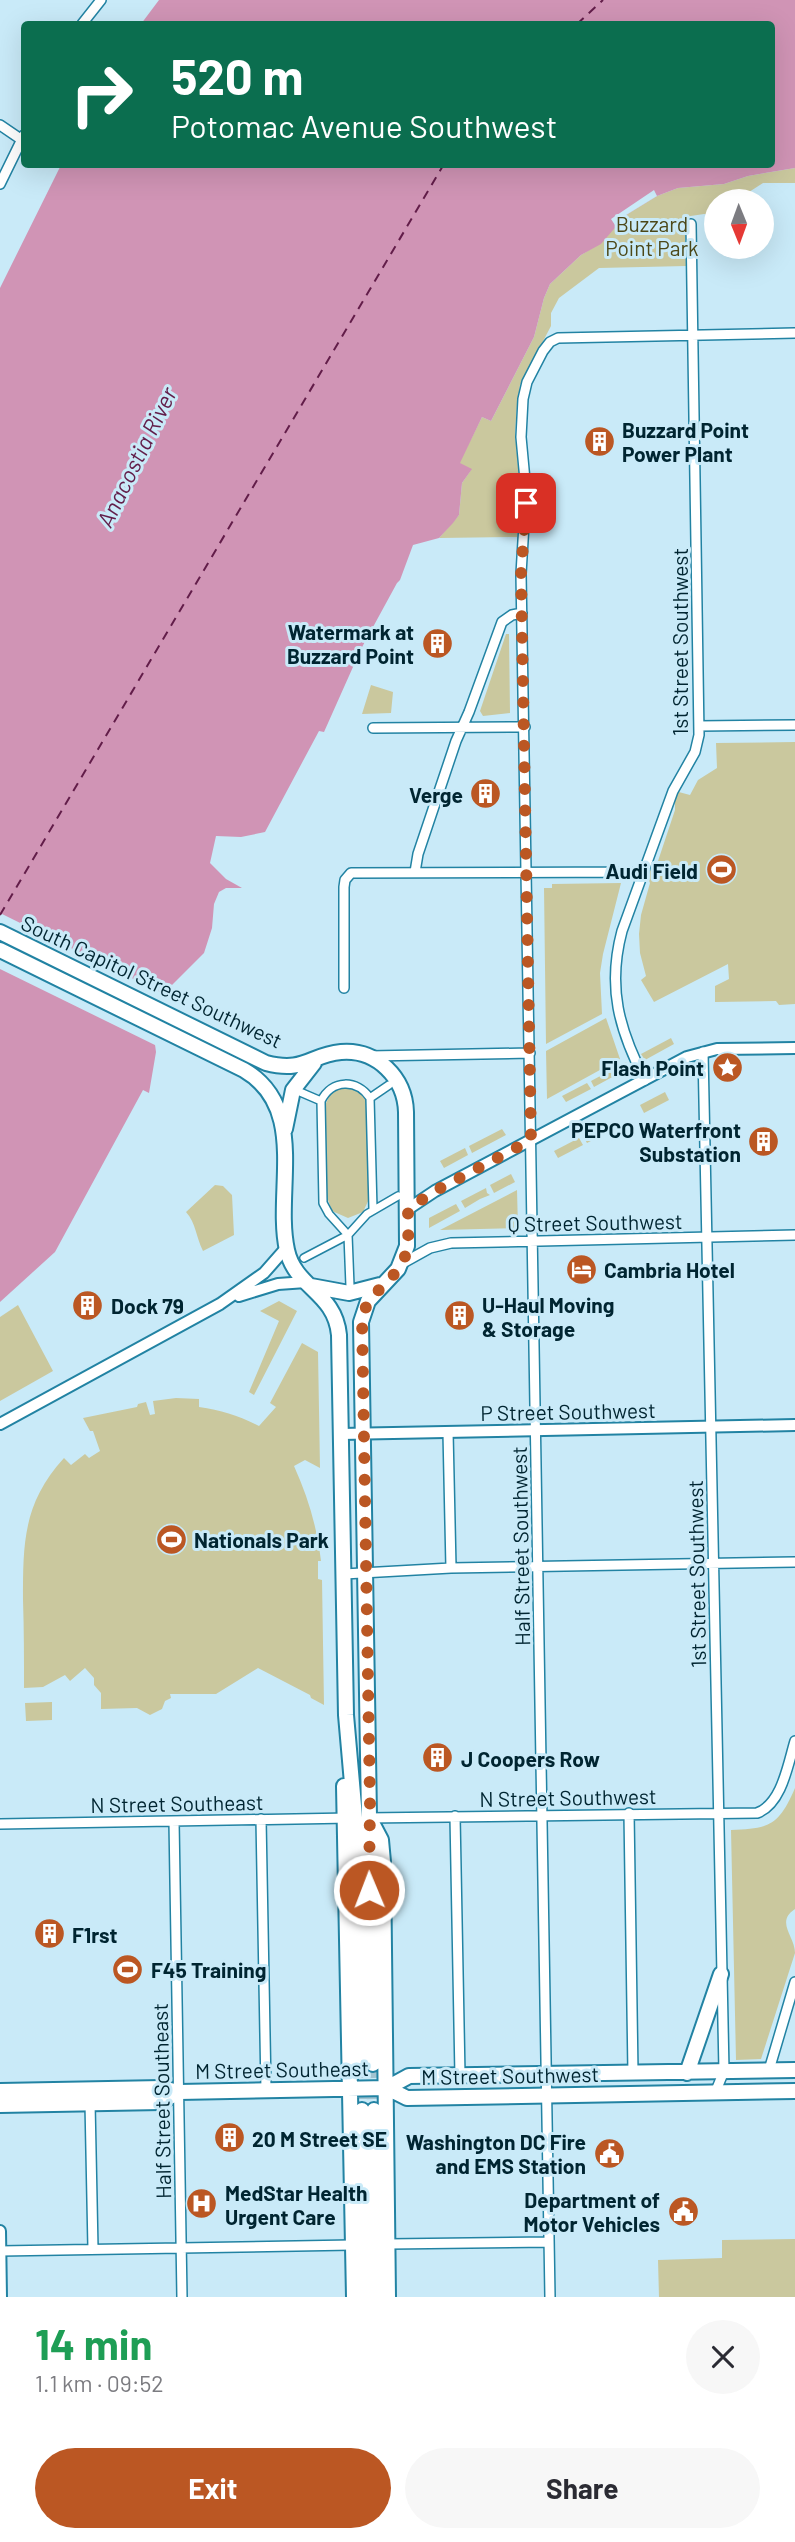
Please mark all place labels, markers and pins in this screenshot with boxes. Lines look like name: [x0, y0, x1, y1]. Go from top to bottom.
place label: Buzzard Point Power Plant: [622, 417, 749, 466]
building icon: Buzzard Point Power Plant: [582, 424, 616, 458]
pin: [496, 473, 556, 533]
place label: Watermark at Buzzard Point: [287, 619, 414, 668]
building icon: Watermark at Buzzard Point: [420, 626, 454, 660]
building icon: Verge: [469, 777, 503, 811]
place label: Verge: [409, 782, 463, 807]
sports icon: Audi Field: [704, 853, 738, 887]
place label: Audi Field: [605, 858, 698, 883]
place icon: Flash Point: [710, 1050, 744, 1084]
place label: Flash Point: [601, 1055, 704, 1080]
place label: PEPCO Waterfront Substation: [571, 1117, 741, 1166]
building icon: PEPCO Waterfront Substation: [747, 1124, 781, 1158]
hotel icon: Cambria Hotel: [564, 1252, 598, 1286]
place label: Cambria Hotel: [604, 1257, 735, 1282]
building icon: Dock 79: [71, 1288, 105, 1322]
place label: U-Haul Moving & Storage: [482, 1292, 614, 1341]
place label: Dock 79: [111, 1293, 184, 1318]
building icon: U-Haul Moving & Storage: [442, 1299, 476, 1333]
sports icon: Nationals Park: [154, 1522, 188, 1556]
place label: Nationals Park: [194, 1527, 329, 1552]
building icon: J Coopers Row: [421, 1741, 455, 1775]
place label: J Coopers Row: [461, 1746, 600, 1771]
building icon: F1rst: [32, 1917, 66, 1951]
place label: F1rst: [72, 1922, 118, 1947]
sports icon: F45 Training: [111, 1952, 145, 1986]
place label: F45 Training: [151, 1957, 266, 1982]
building icon: 20 M Street SE: [212, 2121, 246, 2155]
place label: 20 M Street SE: [252, 2126, 387, 2151]
place label: Washington DC Fire and EMS Station: [406, 2129, 586, 2178]
public building icon: Washington DC Fire and EMS Station: [592, 2136, 626, 2170]
place label: MedStar Health Urgent Care: [225, 2180, 367, 2229]
hospital icon: MedStar Health Urgent Care: [185, 2187, 219, 2221]
place label: Department of Motor Vehicles: [523, 2187, 660, 2236]
public building icon: Department of Motor Vehicles: [666, 2194, 700, 2228]

